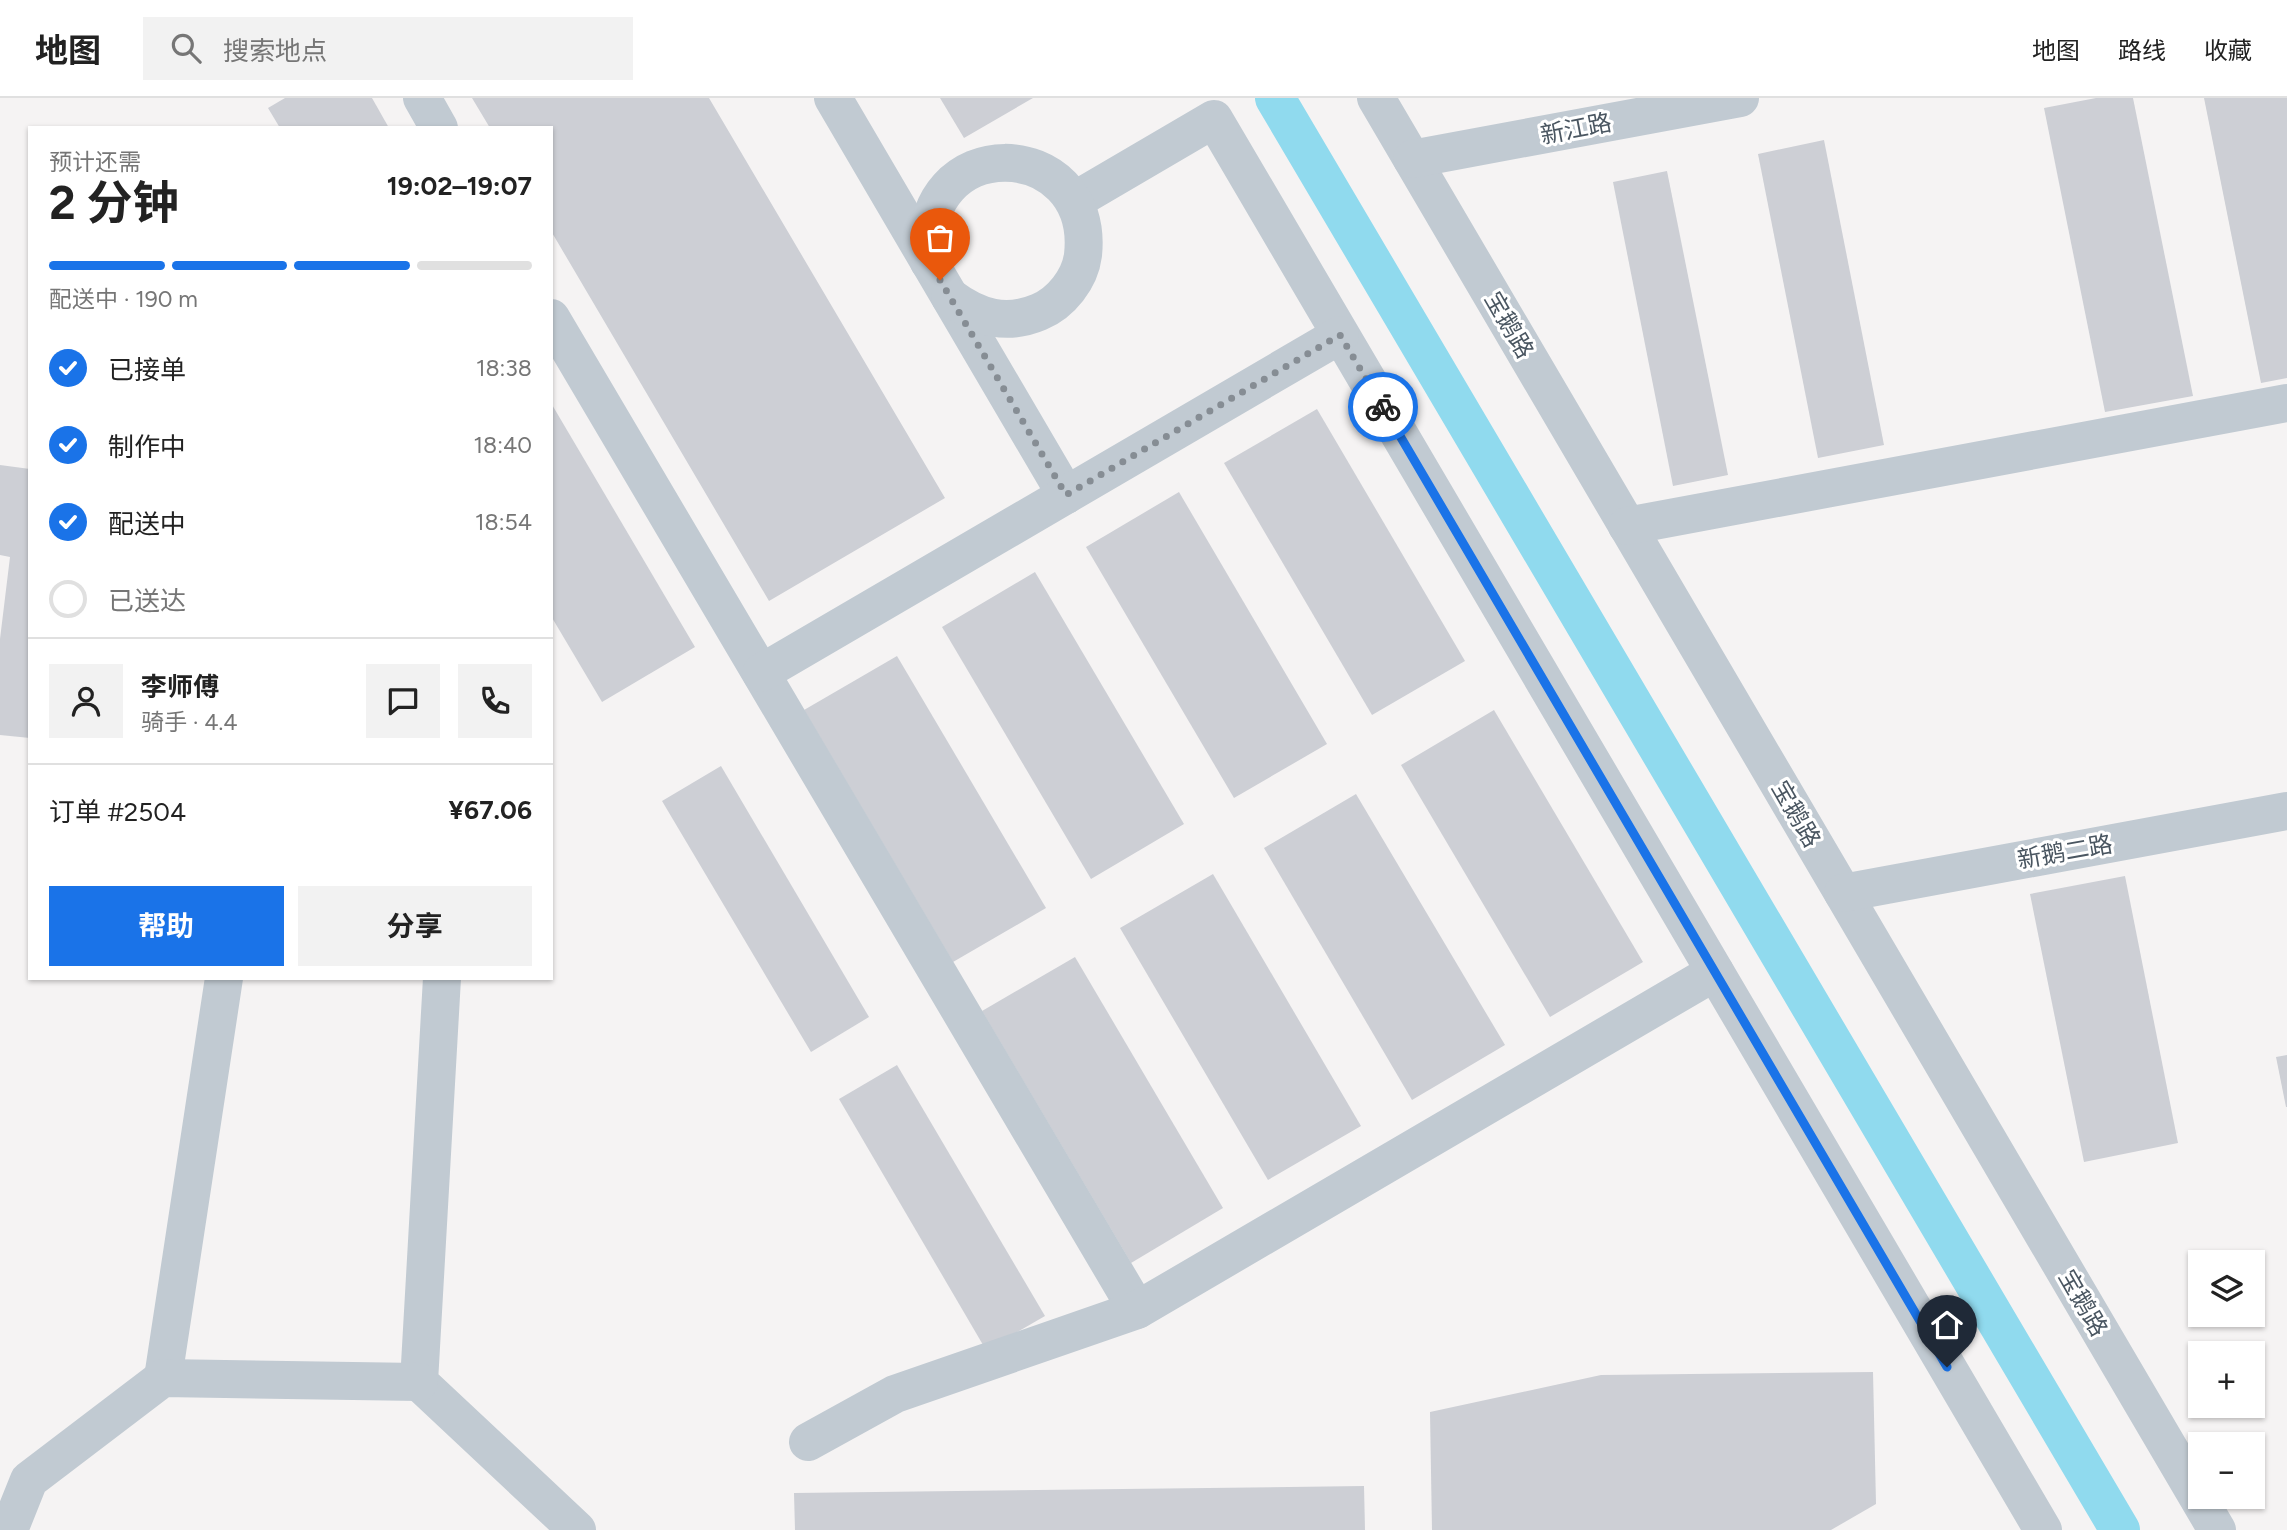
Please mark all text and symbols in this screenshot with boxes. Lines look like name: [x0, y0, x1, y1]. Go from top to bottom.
search box: [143, 17, 633, 80]
icon: search: [167, 29, 205, 67]
text: 地图: [35, 31, 101, 70]
text: 搜索地点: [223, 35, 327, 67]
text: 地图: [2032, 36, 2080, 65]
text: 路线: [2118, 36, 2166, 65]
text: 收藏: [2204, 36, 2252, 65]
street label: 新江路: [1538, 107, 1614, 150]
text: 预计还需: [49, 148, 141, 176]
text: 19:02–19:07: [387, 170, 532, 202]
text: 2 分钟: [49, 175, 179, 231]
pin: [910, 208, 970, 280]
icon: bag: [921, 219, 959, 257]
text: 配送中 · 190 m: [49, 285, 198, 313]
street label: 宝鹅路: [1479, 286, 1540, 363]
icon: check: [49, 349, 87, 387]
text: 已接单: [108, 354, 186, 386]
text: 18:38: [476, 354, 532, 382]
courier: [1348, 372, 1418, 442]
icon: bike: [1364, 388, 1402, 426]
icon: check: [49, 426, 87, 464]
text: 制作中: [108, 431, 186, 463]
text: 18:40: [474, 431, 532, 459]
icon: check: [49, 503, 87, 541]
text: 配送中: [108, 508, 186, 540]
text: 18:54: [475, 508, 532, 536]
text: 已送达: [108, 585, 186, 617]
button: person: [49, 664, 123, 738]
button: chat: [366, 664, 440, 738]
button: phone: [458, 664, 532, 738]
text: 李师傅: [141, 671, 219, 703]
text: 骑手 · 4.4: [141, 708, 238, 736]
street label: 宝鹅路: [1766, 775, 1827, 852]
text: ¥67.06: [449, 794, 532, 826]
text: 订单 #2504: [49, 796, 186, 828]
street label: 新鹅二路: [2015, 829, 2115, 874]
button: 帮助: [49, 886, 284, 966]
button: 分享: [298, 886, 532, 966]
map controls: [2188, 1250, 2265, 1509]
button: layers: [2188, 1250, 2265, 1327]
street label: 宝鹅路: [2053, 1264, 2114, 1341]
pin: [1917, 1295, 1977, 1367]
icon: home: [1928, 1306, 1966, 1344]
button: +: [2188, 1341, 2265, 1418]
button: −: [2188, 1432, 2265, 1509]

